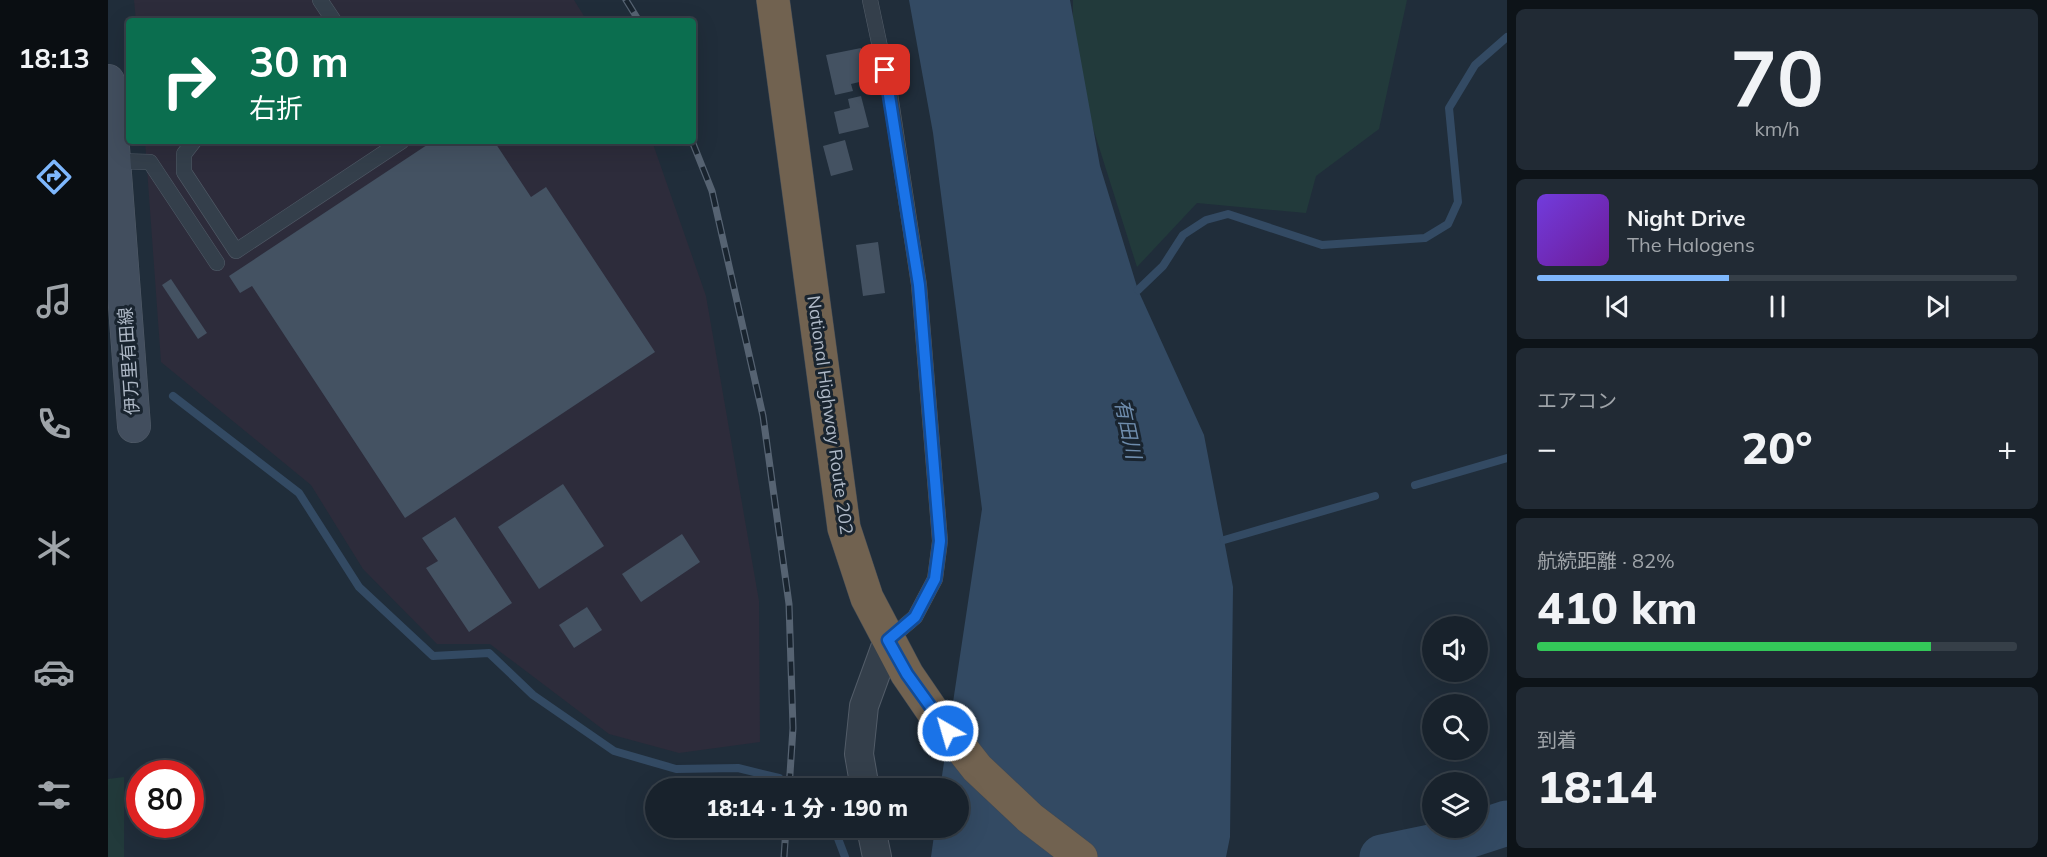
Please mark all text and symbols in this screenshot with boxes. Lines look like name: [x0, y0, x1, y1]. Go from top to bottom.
text: 70: [1730, 28, 1824, 126]
text: 30 m: [249, 35, 349, 88]
text: 18:13: [18, 41, 90, 75]
icon: right: [150, 42, 228, 120]
pin: [859, 44, 910, 95]
icon: arrive: [868, 53, 901, 86]
text: 右折: [249, 91, 303, 125]
text: km/h: [1754, 116, 1800, 141]
icon: directions: [33, 156, 75, 198]
text: Night Drive: [1627, 204, 1746, 232]
text: The Halogens: [1627, 232, 1755, 257]
icon: music: [33, 280, 75, 322]
icon: previous: [1601, 290, 1634, 323]
icon: pause: [1761, 290, 1794, 323]
icon: next: [1921, 290, 1954, 323]
street label: National Highway Route 202: [802, 294, 859, 536]
street label: 伊万里有田線: [113, 306, 144, 416]
text: エアコン: [1537, 388, 1617, 413]
water label: 有田川: [1110, 397, 1147, 463]
icon: phone: [33, 403, 75, 445]
text: 20°: [1741, 419, 1813, 475]
text: −: [1537, 427, 1557, 468]
text: +: [1997, 427, 2017, 468]
icon: climate: [33, 527, 75, 569]
text: 航続距離 · 82%: [1537, 548, 1675, 573]
text: 410 km: [1537, 579, 1698, 635]
map controls: [1422, 616, 1488, 838]
button: sound: [1422, 616, 1488, 682]
icon: car: [33, 651, 75, 693]
button: search: [1422, 694, 1488, 760]
position arrow: [916, 699, 980, 763]
text: 到着: [1537, 727, 1577, 752]
text: 18:14: [1537, 758, 1657, 814]
speed limit sign: 80: [126, 760, 204, 838]
button: layers: [1422, 772, 1488, 838]
icon: filters: [33, 774, 75, 816]
text: 18:14 · 1 分 · 190 m: [706, 794, 908, 822]

